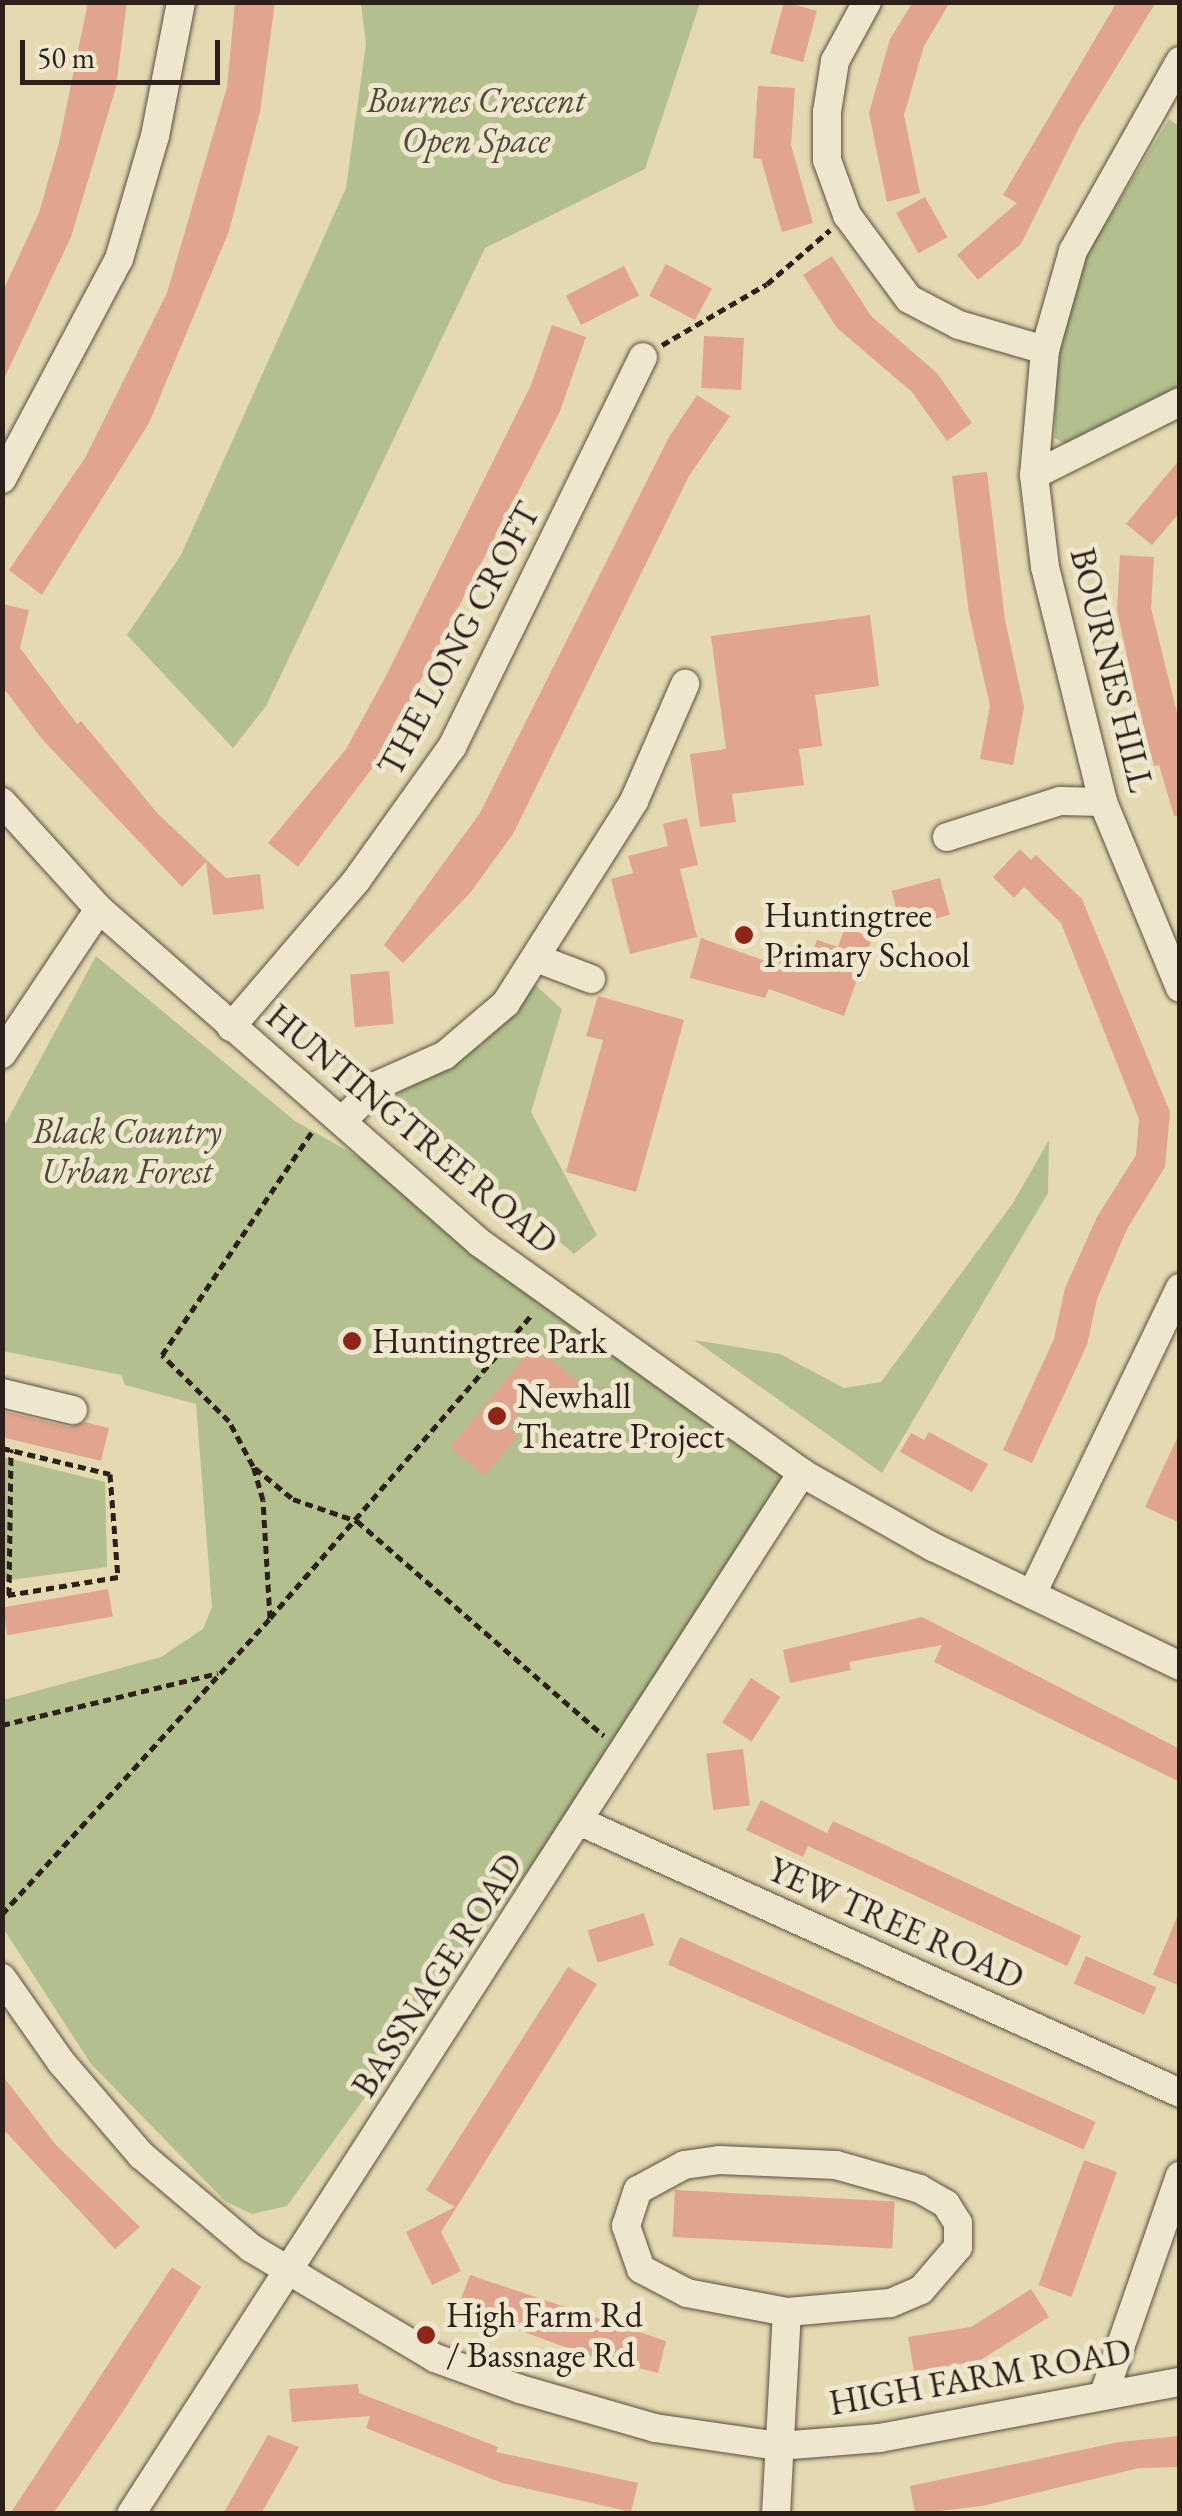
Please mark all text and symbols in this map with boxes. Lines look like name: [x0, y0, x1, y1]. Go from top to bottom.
scale bar: [25, 20, 225, 82]
text: 50 m: [37, 38, 95, 77]
park label: Bournes Crescent Open Space: [367, 79, 585, 161]
street label: THE LONG CROFT: [369, 495, 549, 783]
street label: BOURNES HILL: [1061, 544, 1163, 796]
place label: Huntingtree Primary School: [764, 894, 970, 976]
marker: Huntingtree Primary School: [733, 924, 755, 946]
street label: HUNTINGTREE ROAD: [258, 995, 566, 1263]
park label: Black Country Urban Forest: [32, 1110, 222, 1192]
place label: Huntingtree Park: [372, 1320, 607, 1362]
marker: Huntingtree Park: [341, 1330, 363, 1352]
place label: Newhall Theatre Project: [517, 1375, 724, 1457]
marker: Newhall Theatre Project: [486, 1405, 508, 1427]
street label: BASSNAGE ROAD: [343, 1845, 531, 2105]
street label: YEW TREE ROAD: [762, 1848, 1030, 1998]
place label: High Farm Rd / Bassnage Rd: [446, 2294, 643, 2376]
marker: High Farm Rd / Bassnage Rd: [415, 2324, 437, 2346]
street label: HIGH FARM ROAD: [826, 2330, 1134, 2424]

